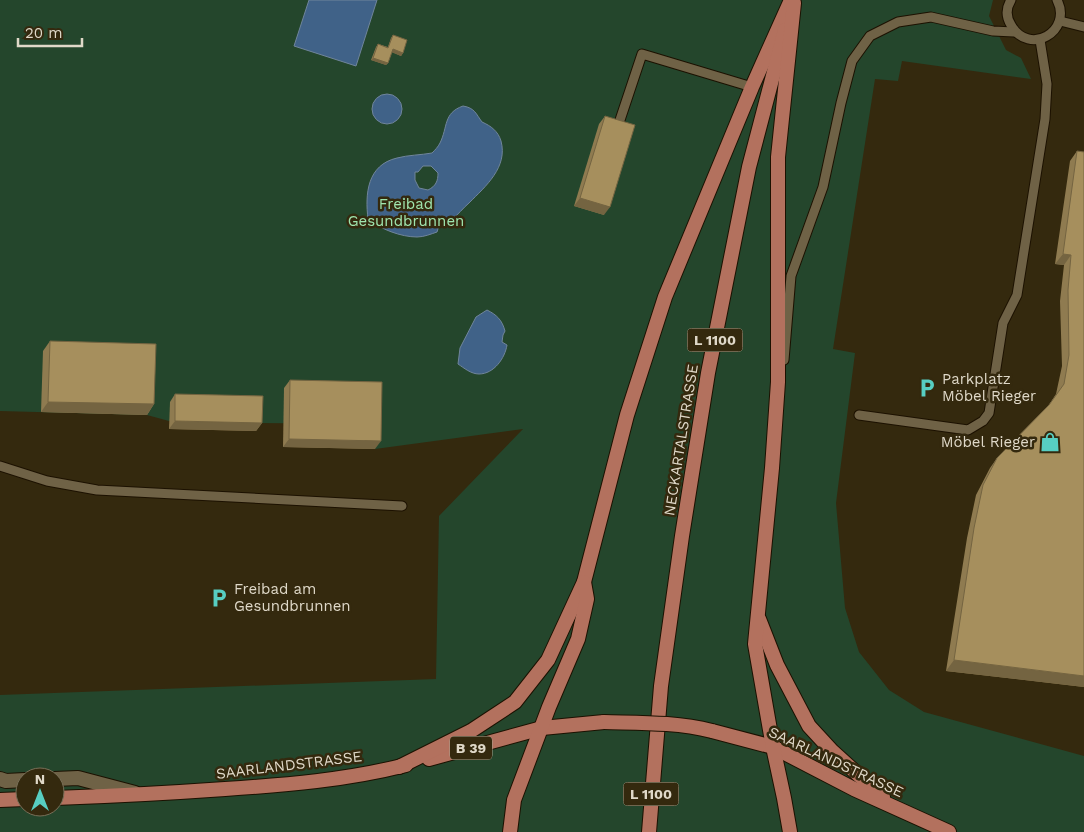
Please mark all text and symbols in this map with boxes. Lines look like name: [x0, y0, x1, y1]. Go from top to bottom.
scale bar: [18, 15, 81, 47]
text: 20 m: [25, 24, 63, 42]
park label: Freibad Gesundbrunnen: [348, 195, 464, 230]
road number: L 1100: [688, 328, 742, 352]
street label: NECKARTALSTRASSE: [660, 363, 702, 517]
place label: Parkplatz Möbel Rieger: [942, 370, 1036, 405]
parking icon: Parkplatz Möbel Rieger: [916, 377, 938, 399]
shop icon: Möbel Rieger: [1039, 431, 1061, 453]
place label: Möbel Rieger: [941, 433, 1035, 451]
place label: Freibad am Gesundbrunnen: [234, 580, 351, 615]
parking icon: Freibad am Gesundbrunnen: [208, 587, 230, 609]
street label: SAARLANDSTRASSE: [766, 723, 906, 801]
road number: B 39: [450, 736, 492, 760]
street label: SAARLANDSTRASSE: [215, 747, 363, 783]
north arrow: [15, 767, 65, 817]
text: N: [35, 771, 45, 787]
road number: L 1100: [624, 782, 678, 806]

